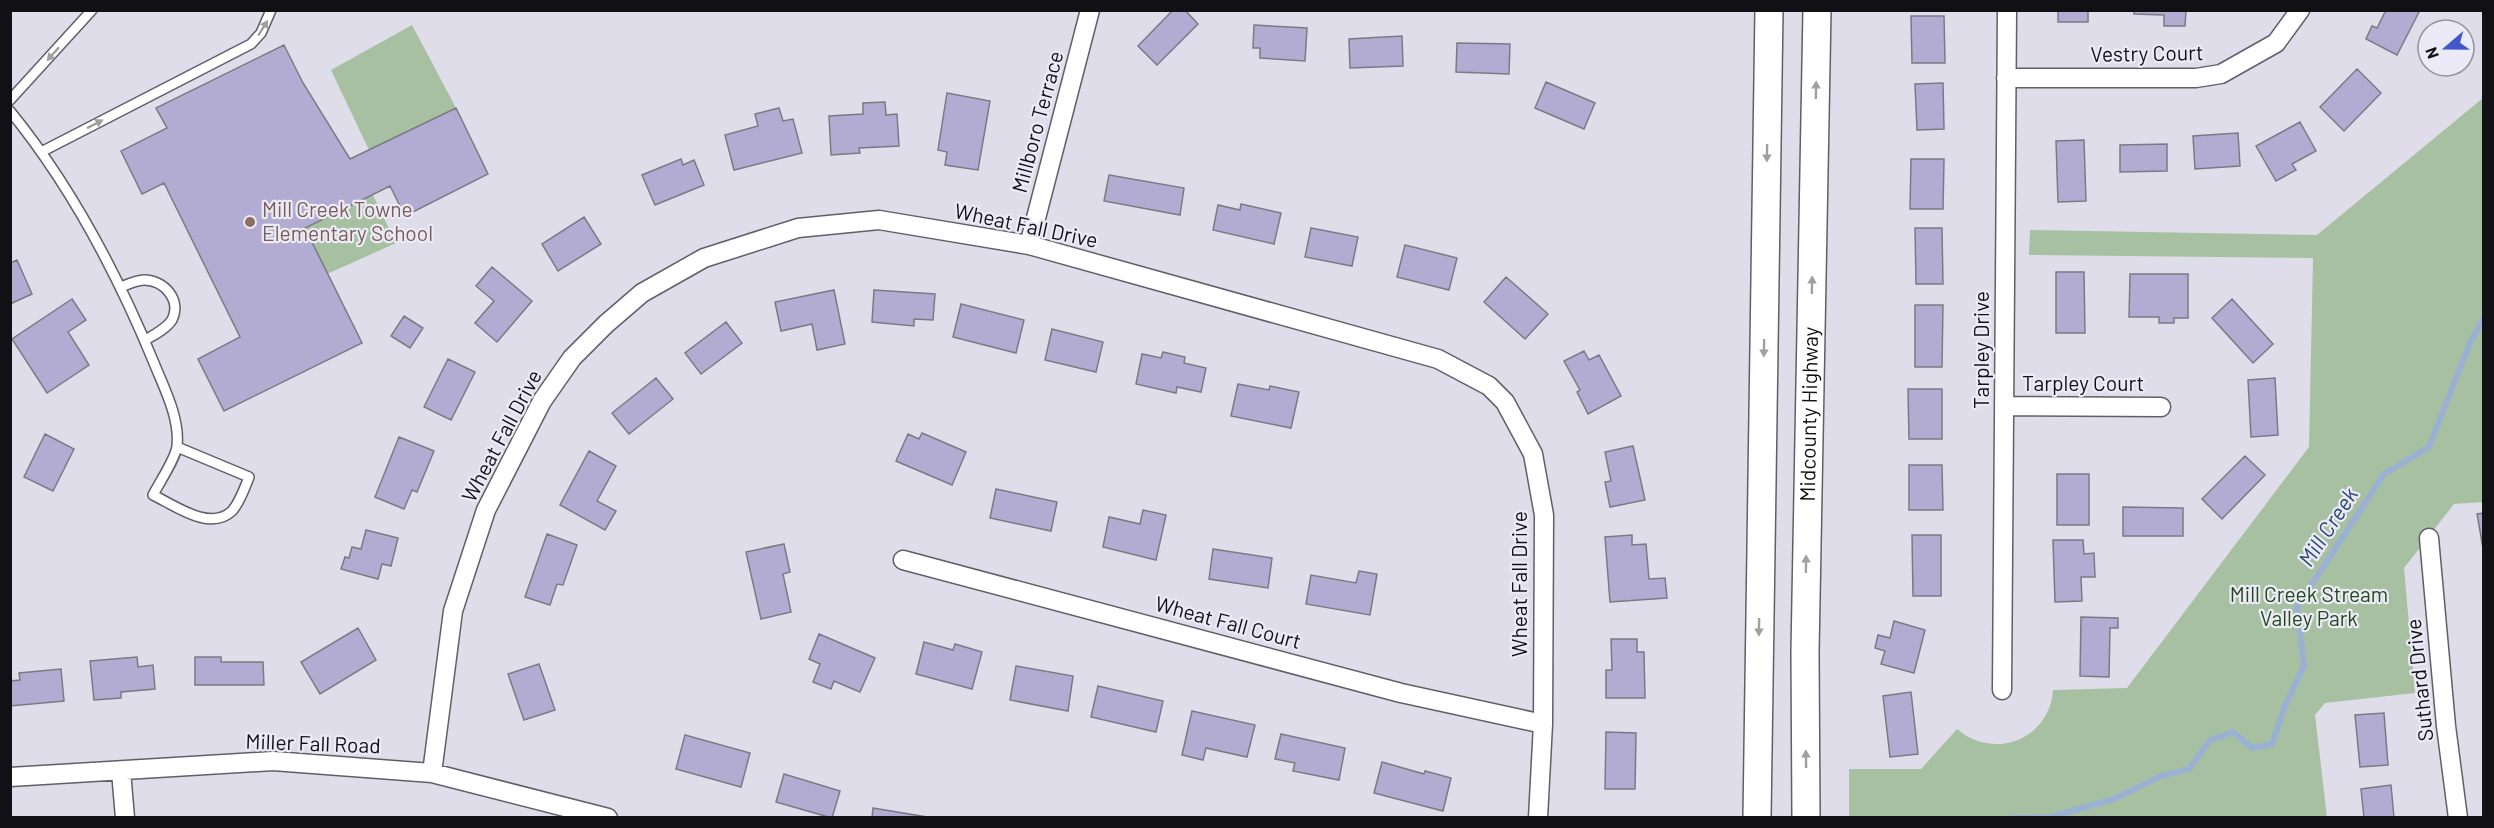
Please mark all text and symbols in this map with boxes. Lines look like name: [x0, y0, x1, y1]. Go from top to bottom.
north arrow: [2416, 18, 2476, 78]
one-way arrow: [257, 20, 268, 37]
street label: Vestry Court: [2090, 39, 2204, 66]
text: N: [2421, 45, 2442, 62]
one-way arrow: [47, 46, 60, 61]
street label: Millboro Terrace: [1006, 48, 1067, 195]
one-way arrow: [1811, 81, 1821, 100]
one-way arrow: [87, 119, 104, 129]
one-way arrow: [1762, 143, 1772, 162]
place label: Mill Creek Towne Elementary School: [262, 196, 433, 245]
street label: Wheat Fall Drive: [952, 197, 1100, 252]
marker: Mill Creek Towne Elementary School: [243, 215, 257, 229]
one-way arrow: [1807, 276, 1817, 295]
street label: Tarpley Drive: [1968, 291, 1993, 409]
street label: Midcounty Highway: [1794, 326, 1822, 502]
one-way arrow: [1759, 338, 1769, 357]
street label: Wheat Fall Drive: [455, 365, 546, 506]
street label: Tarpley Court: [2022, 370, 2144, 395]
water label: Mill Creek: [2292, 482, 2362, 571]
street label: Wheat Fall Drive: [1506, 511, 1531, 657]
one-way arrow: [1802, 555, 1811, 574]
park label: Mill Creek Stream Valley Park: [2230, 581, 2388, 630]
street label: Wheat Fall Court: [1153, 590, 1304, 653]
one-way arrow: [1754, 617, 1764, 636]
street label: Suthard Drive: [2400, 618, 2437, 743]
street label: Miller Fall Road: [245, 728, 381, 757]
one-way arrow: [1801, 750, 1811, 769]

